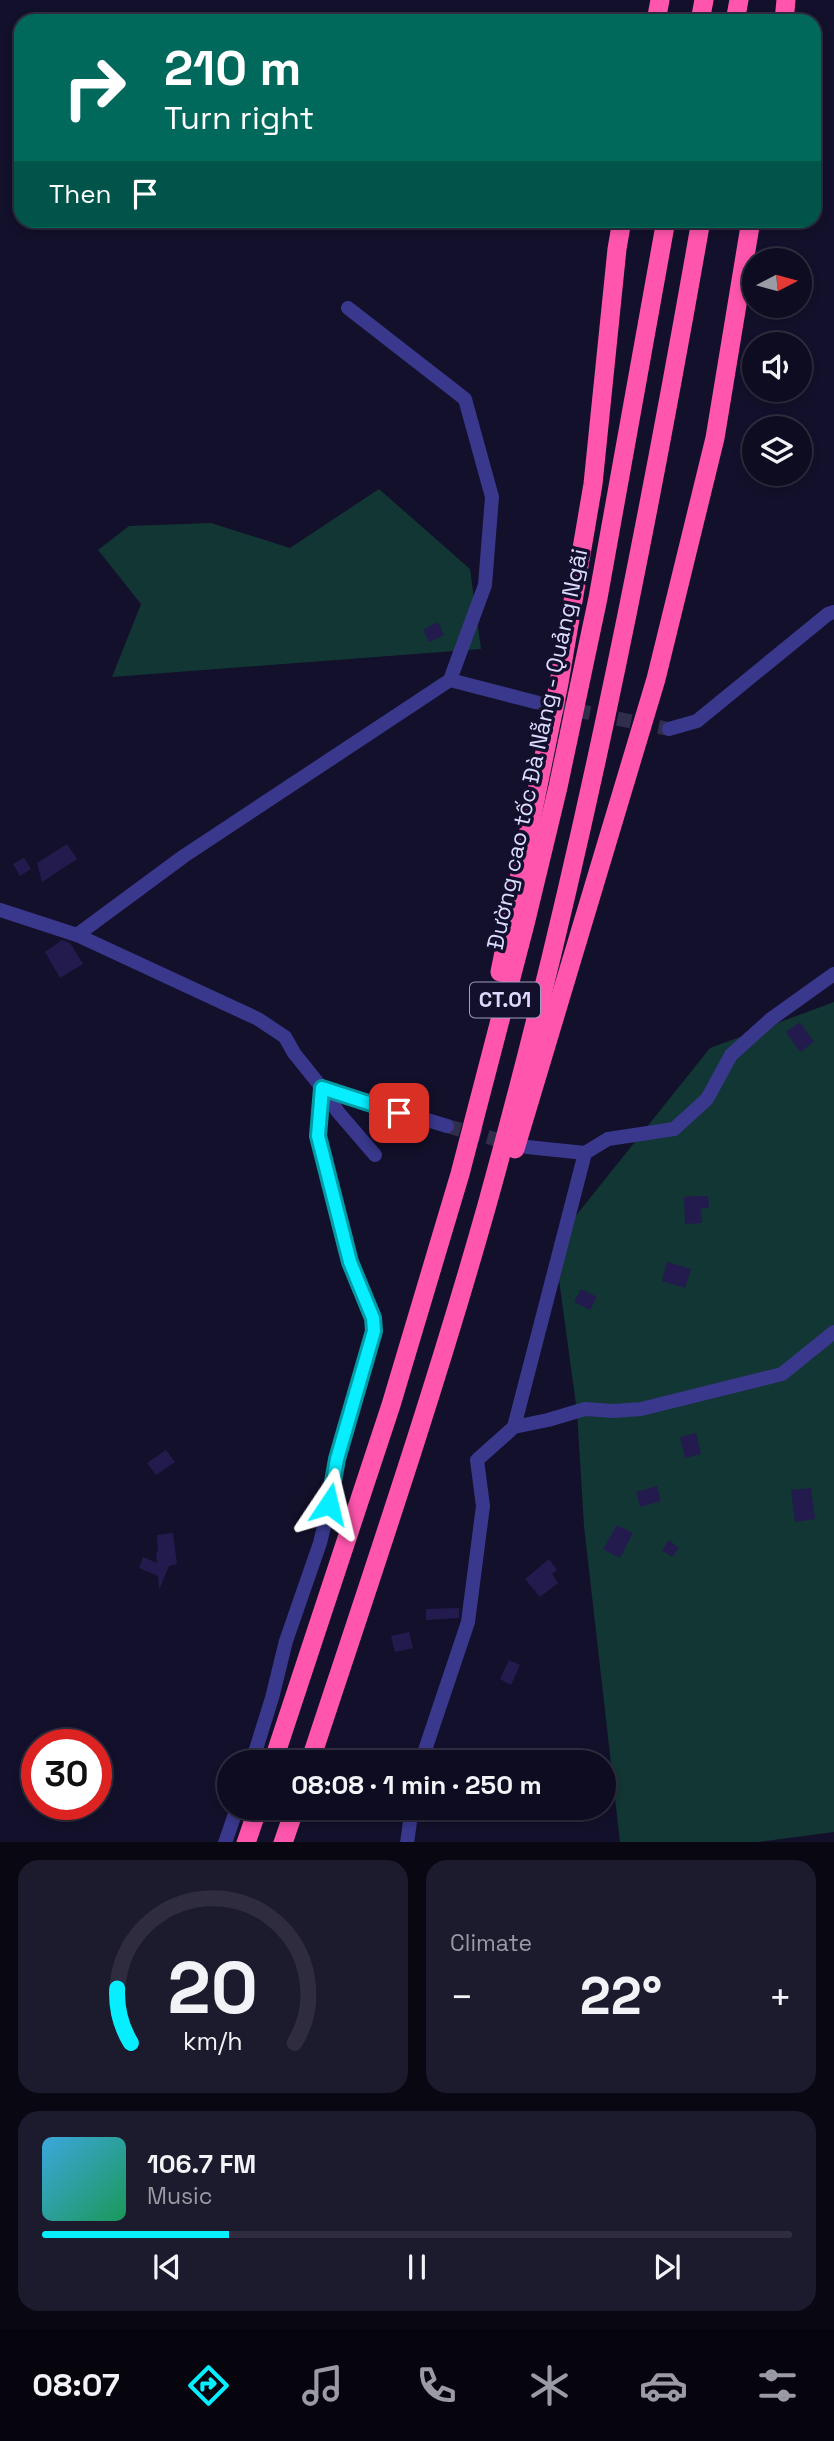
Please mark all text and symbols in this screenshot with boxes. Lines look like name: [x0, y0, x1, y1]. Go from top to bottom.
text: 210 m: [164, 37, 301, 99]
icon: right: [49, 42, 140, 133]
text: Turn right: [164, 98, 314, 138]
icon: arrive: [126, 175, 164, 213]
text: Then: [49, 177, 112, 211]
north arrow: [742, 248, 812, 318]
map controls: [742, 248, 812, 486]
button: sound: [742, 332, 812, 402]
button: layers: [742, 416, 812, 486]
street label: Đường cao tốc Đà Nẵng - Quảng Ngãi: [480, 546, 594, 952]
road number: CT.01: [470, 982, 540, 1018]
pin: [369, 1083, 429, 1143]
icon: arrive: [380, 1094, 418, 1132]
position arrow: [292, 1467, 366, 1541]
speed limit sign: 30: [21, 1729, 112, 1820]
text: 08:08 · 1 min · 250 m: [291, 1768, 542, 1802]
text: Climate: [450, 1928, 532, 1958]
text: 20: [168, 1941, 258, 2034]
text: 22°: [580, 1963, 662, 2029]
text: −: [450, 1973, 474, 2021]
text: +: [768, 1973, 792, 2021]
text: km/h: [183, 2024, 243, 2056]
text: 106.7 FM: [147, 2147, 256, 2181]
text: Music: [147, 2181, 212, 2211]
icon: previous: [148, 2248, 186, 2286]
icon: pause: [398, 2248, 436, 2286]
icon: next: [648, 2248, 686, 2286]
icon: directions: [184, 2361, 233, 2410]
icon: music: [298, 2361, 347, 2410]
icon: phone: [412, 2361, 461, 2410]
icon: climate: [525, 2361, 574, 2410]
icon: car: [639, 2361, 688, 2410]
icon: filters: [753, 2361, 802, 2410]
text: 08:07: [32, 2365, 120, 2405]

